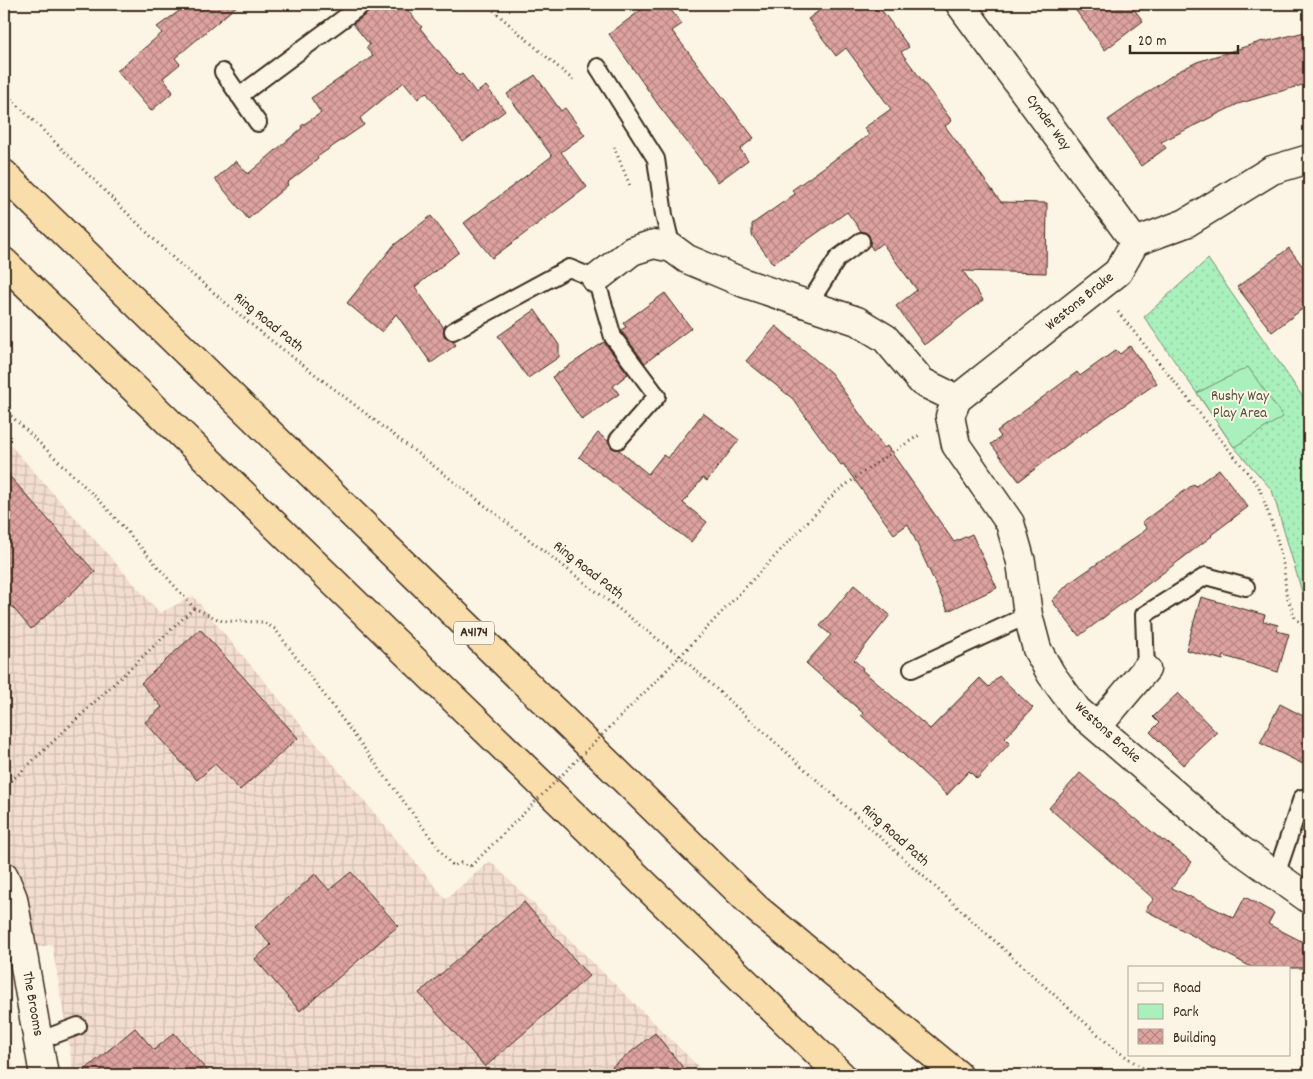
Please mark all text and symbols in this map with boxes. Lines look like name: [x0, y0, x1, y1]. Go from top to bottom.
scale bar: [1130, 22, 1238, 54]
text: 20 m: [1138, 31, 1166, 53]
street label: Cynder Way: [1020, 90, 1076, 156]
street label: Westons Brake: [1041, 267, 1119, 337]
street label: Ring Road Path: [228, 288, 308, 358]
park label: Rushy Way Play Area: [1211, 386, 1270, 425]
street label: Ring Road Path: [548, 536, 628, 606]
road number: A4174: [454, 622, 494, 644]
street label: Westons Brake: [1069, 697, 1145, 769]
street label: Ring Road Path: [856, 799, 934, 873]
legend: [1128, 966, 1290, 1056]
street label: The Brooms: [15, 970, 49, 1038]
text: Road: [1173, 978, 1201, 1000]
text: Park: [1173, 1002, 1199, 1024]
text: Building: [1173, 1028, 1216, 1050]

